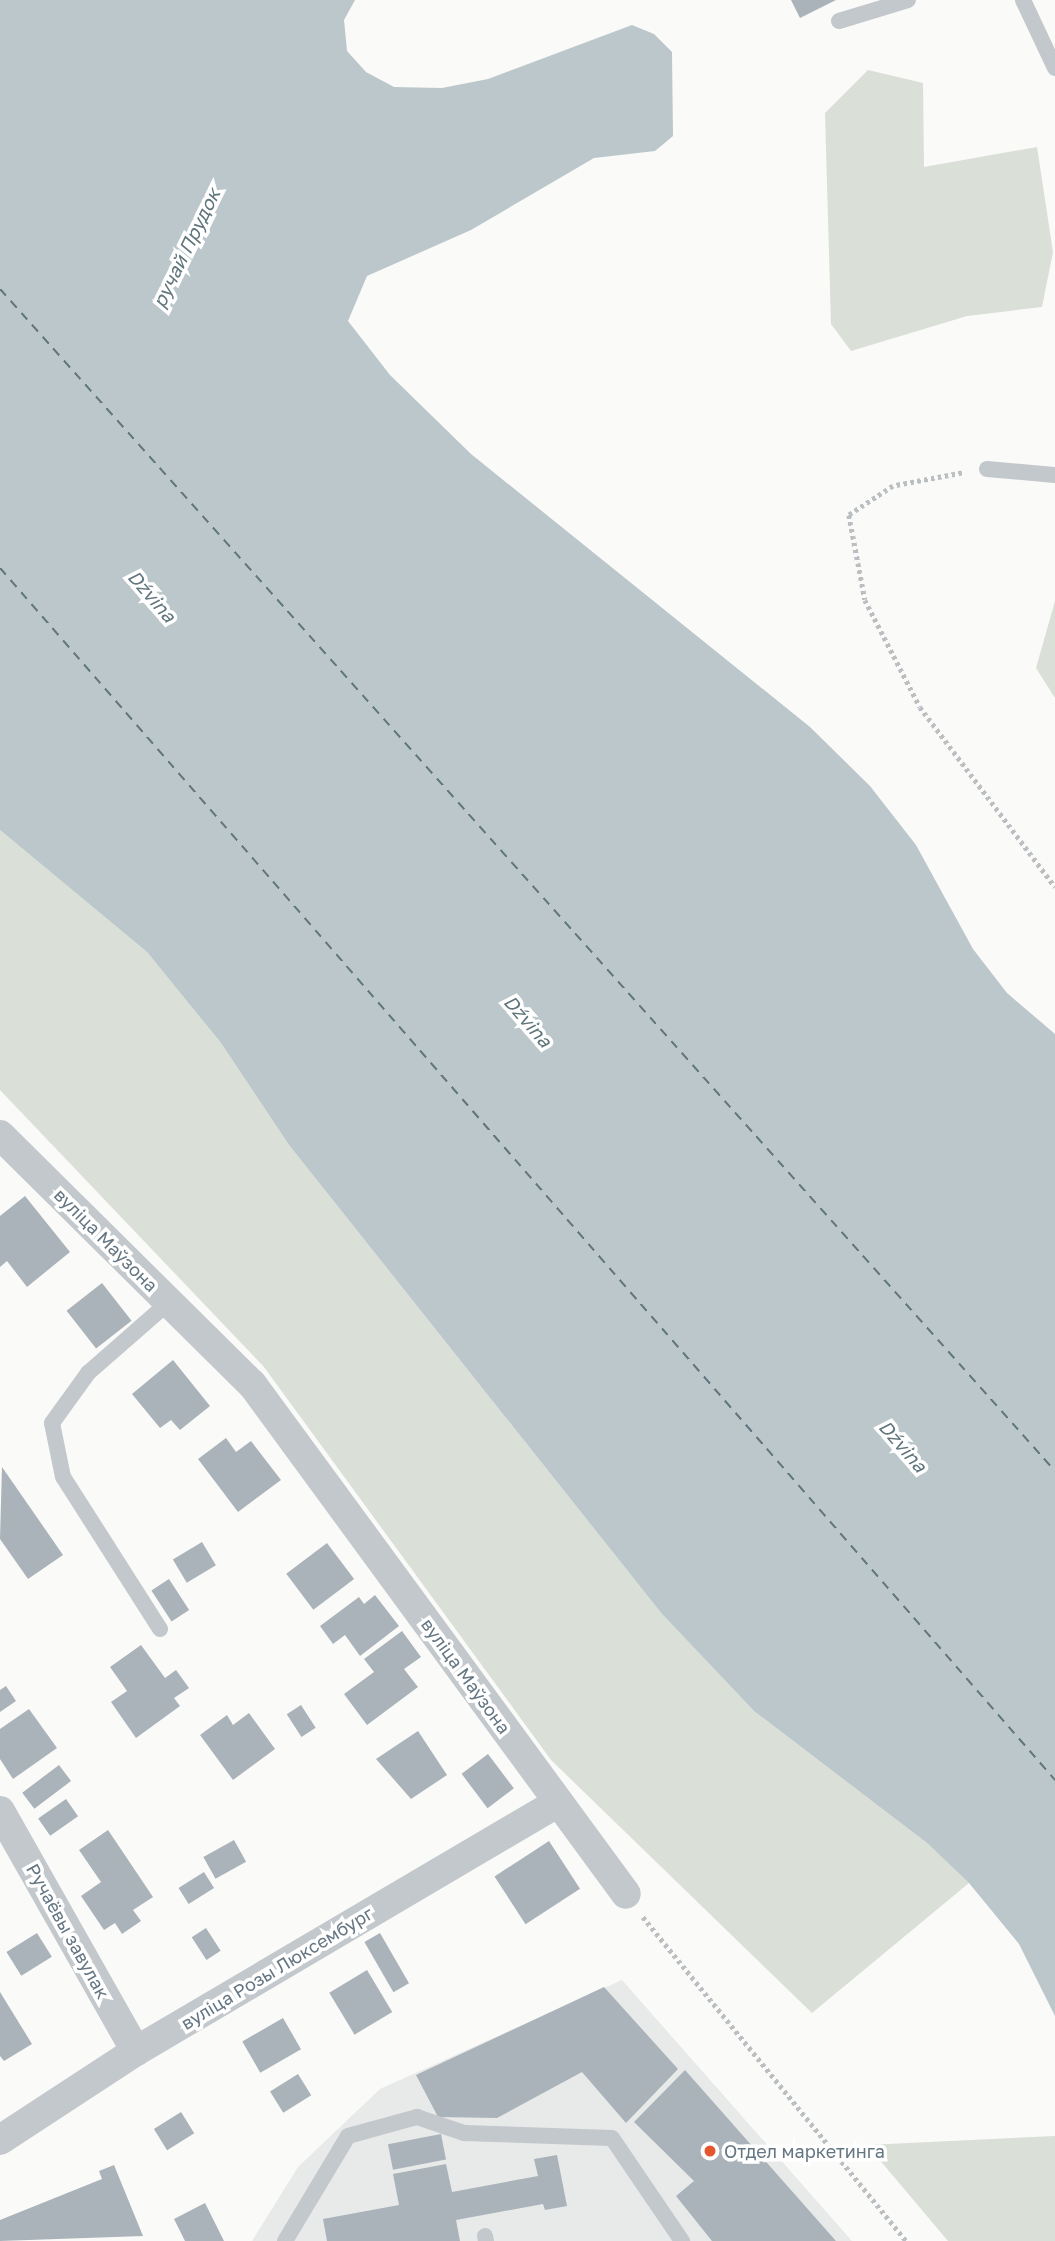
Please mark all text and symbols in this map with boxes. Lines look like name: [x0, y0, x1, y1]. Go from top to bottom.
water label: ручай Прудок: [147, 185, 225, 311]
water label: Dźvina: [123, 565, 181, 627]
water label: Dźvina: [499, 990, 557, 1052]
street label: вуліца Маўзона: [50, 1184, 162, 1296]
water label: Dźvina: [874, 1415, 932, 1477]
street label: вуліца Маўзона: [417, 1614, 515, 1738]
street label: Ручаёвы завулак: [22, 1860, 114, 2002]
street label: вуліца Розы Люксембург: [177, 1902, 377, 2034]
place label: Отдел маркетинга: [724, 2140, 885, 2162]
marker: Отдел маркетинга: [702, 2143, 718, 2159]

